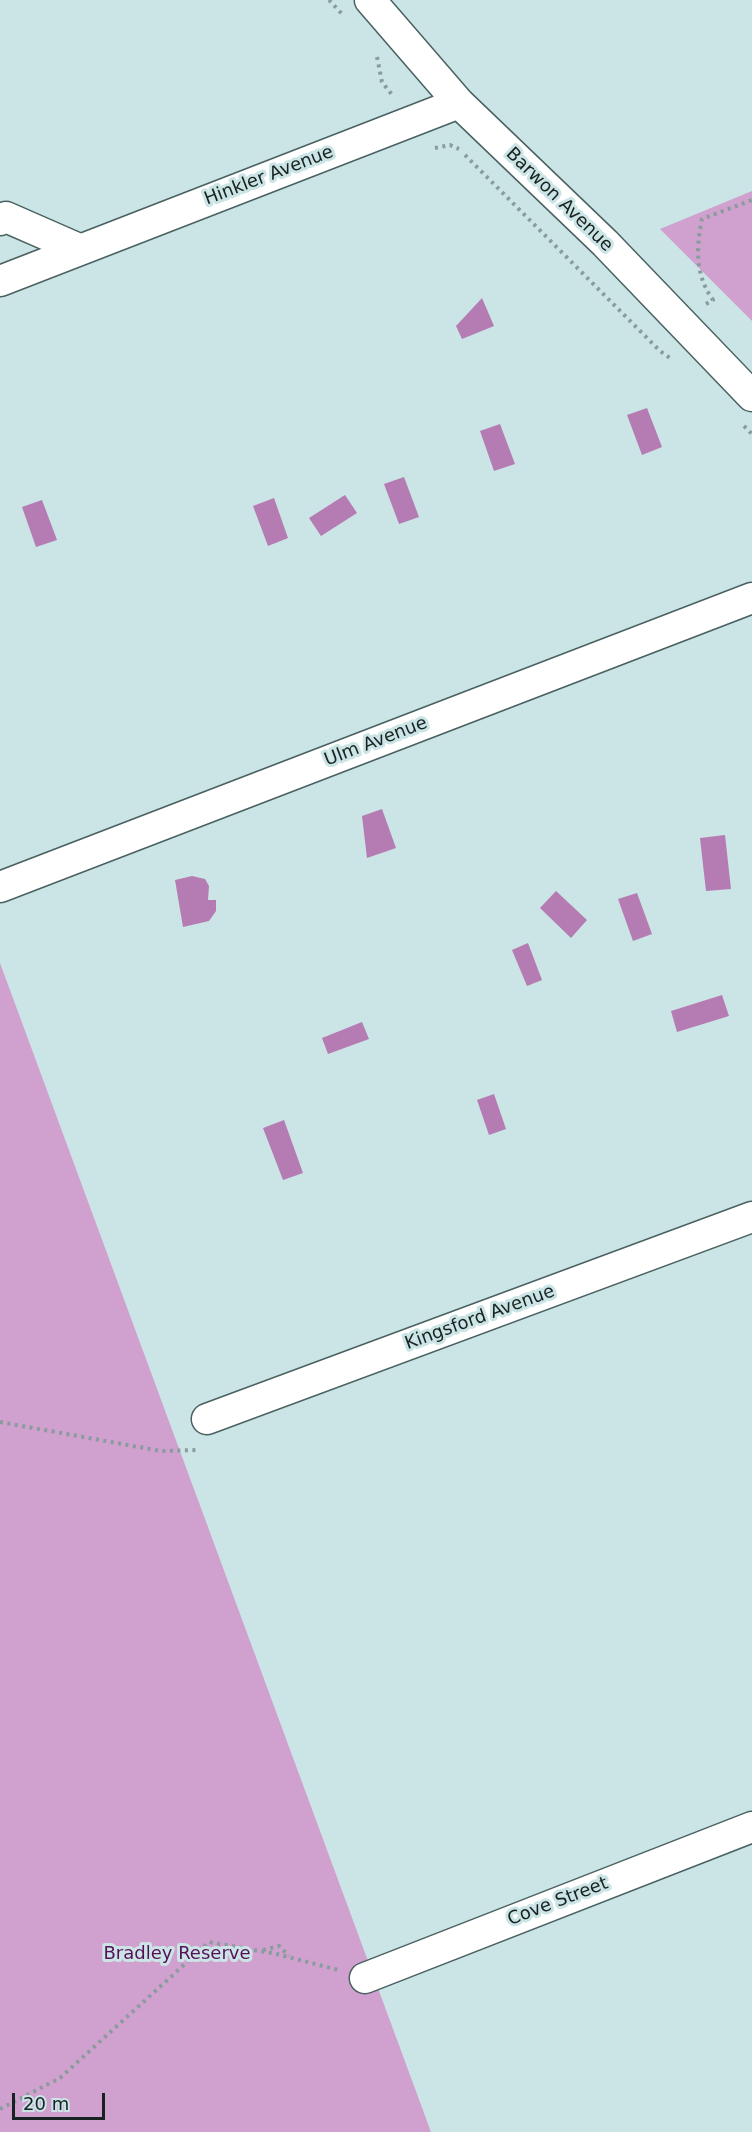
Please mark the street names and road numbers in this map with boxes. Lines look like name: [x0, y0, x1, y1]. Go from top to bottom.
street label: Hinkler Avenue: [201, 141, 337, 211]
street label: Barwon Avenue: [501, 143, 617, 257]
street label: Ulm Avenue: [322, 713, 430, 771]
street label: Kingsford Avenue: [402, 1281, 558, 1355]
street label: Cove Street: [505, 1873, 611, 1931]

